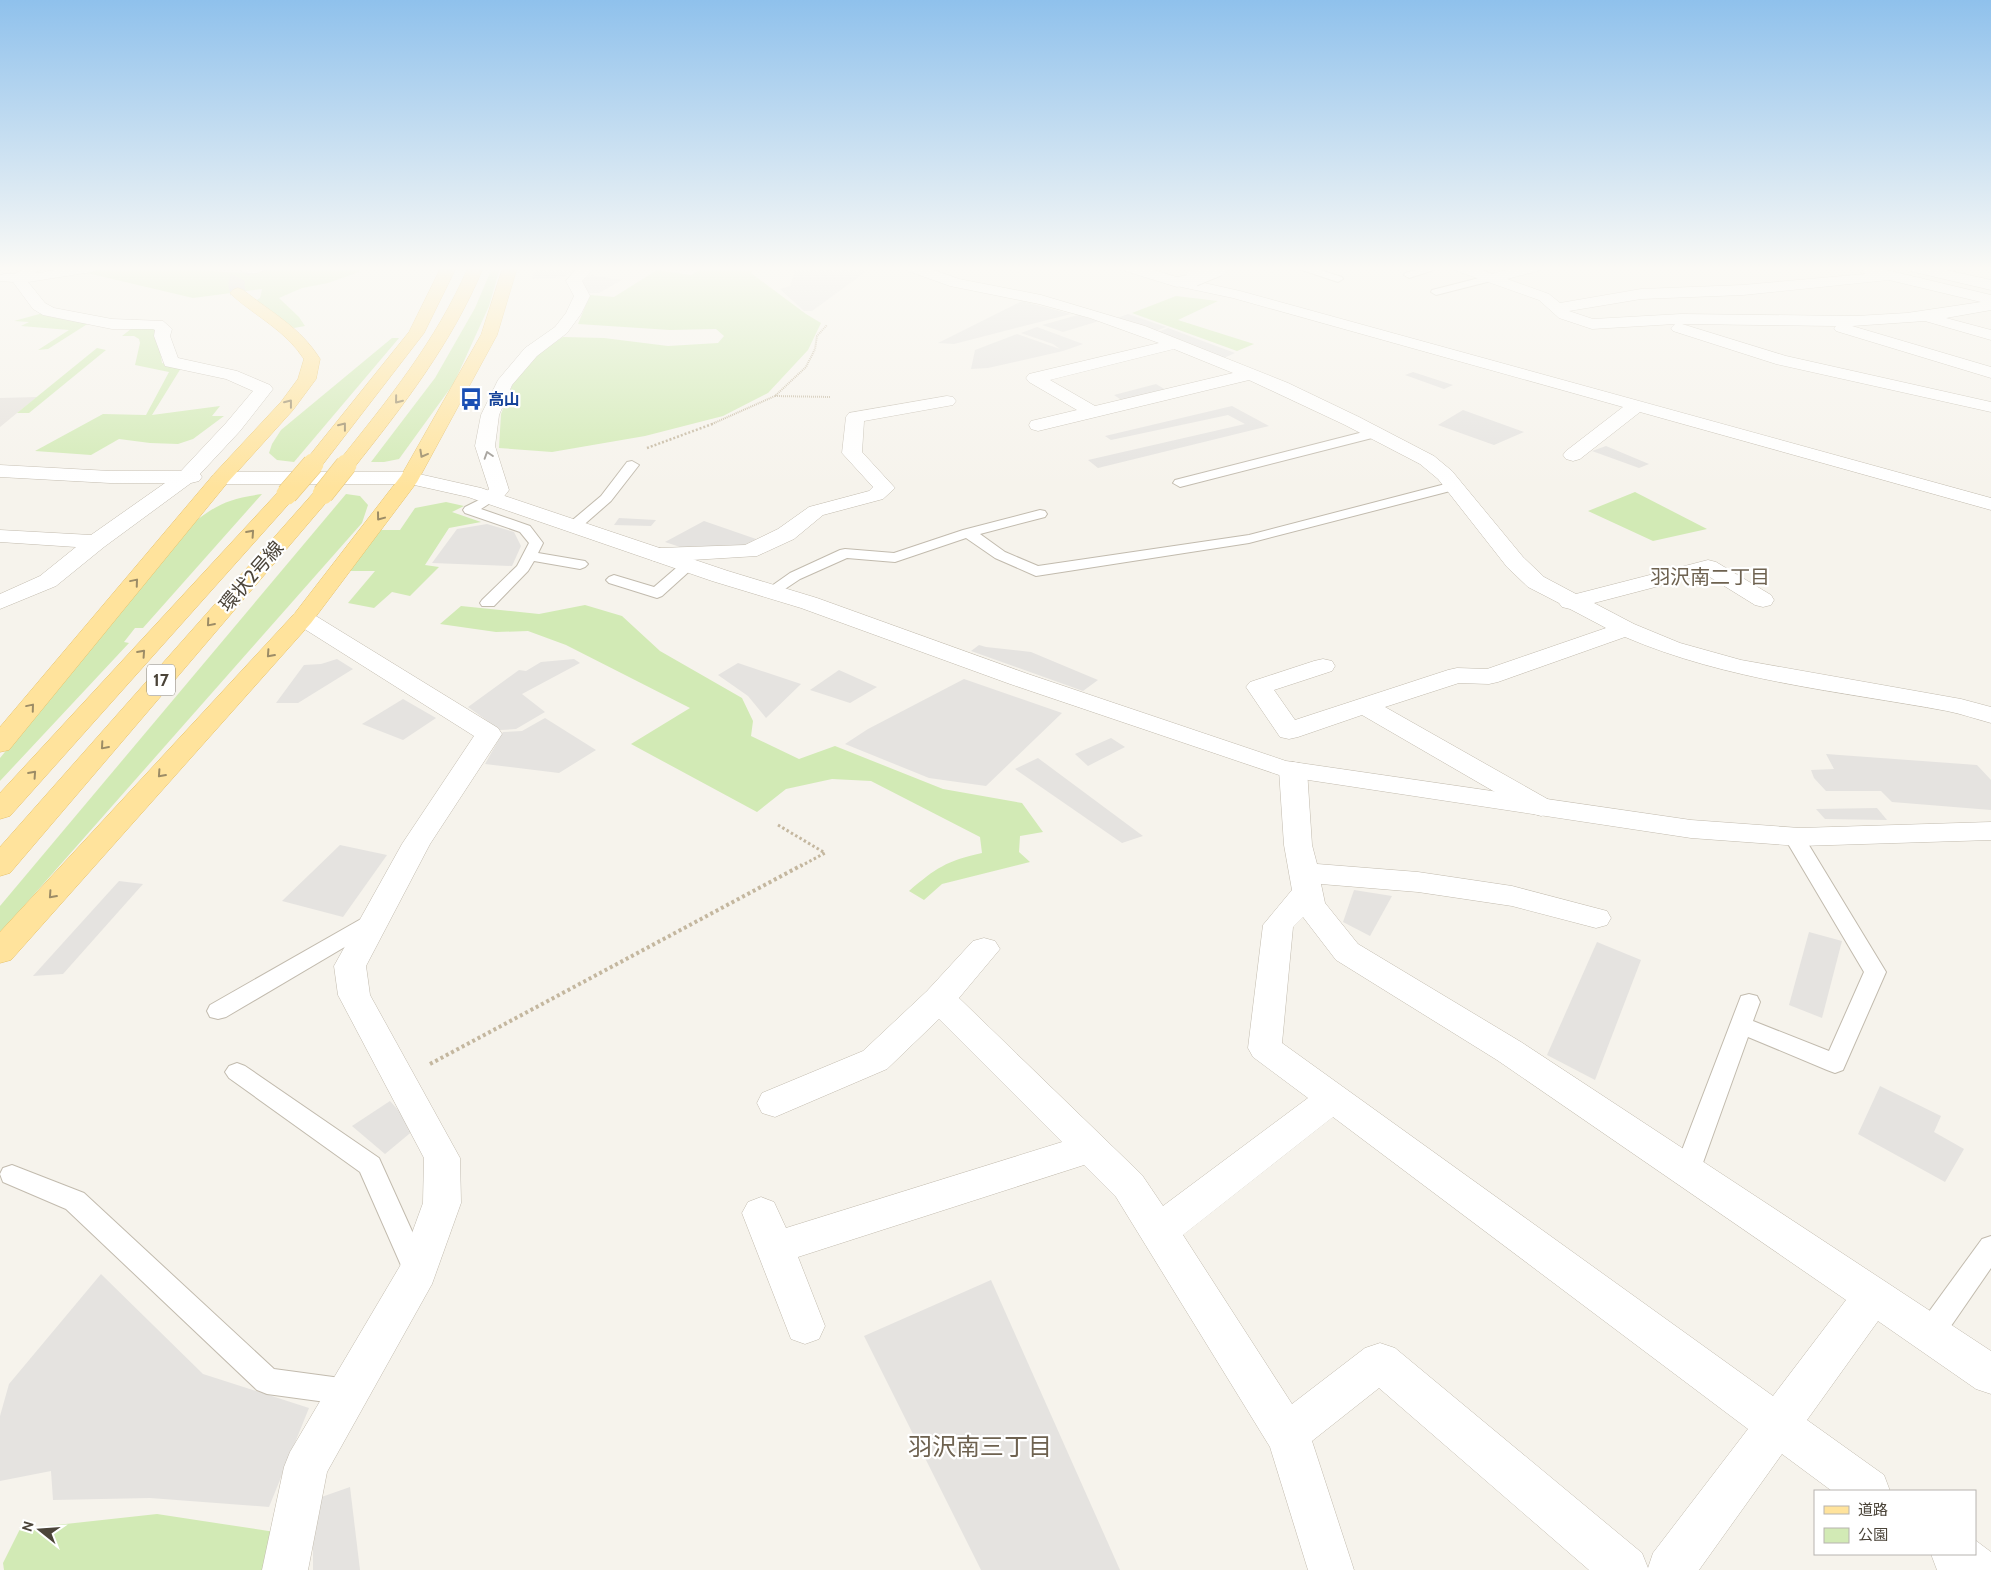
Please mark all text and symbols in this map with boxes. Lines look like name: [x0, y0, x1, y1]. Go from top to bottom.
bus stop icon: 高山: [458, 386, 484, 412]
place label: 高山: [488, 390, 520, 409]
one-way arrow: [395, 394, 403, 403]
one-way arrow: [284, 400, 292, 409]
one-way arrow: [338, 423, 346, 432]
one-way arrow: [419, 449, 429, 458]
one-way arrow: [484, 451, 494, 459]
one-way arrow: [377, 511, 386, 520]
one-way arrow: [245, 530, 254, 539]
street label: 環状2号線: [214, 536, 288, 616]
district label: 羽沢南二丁目: [1650, 565, 1770, 589]
one-way arrow: [129, 578, 138, 587]
one-way arrow: [208, 617, 216, 626]
one-way arrow: [267, 648, 276, 657]
one-way arrow: [136, 650, 145, 659]
road number: 17: [147, 664, 175, 696]
one-way arrow: [25, 704, 34, 713]
one-way arrow: [101, 740, 110, 749]
one-way arrow: [158, 769, 167, 778]
one-way arrow: [27, 770, 36, 779]
one-way arrow: [49, 889, 58, 898]
district label: 羽沢南三丁目: [908, 1432, 1052, 1461]
legend: [1814, 1490, 1976, 1555]
text: 道路: [1858, 1501, 1888, 1519]
north arrow: [15, 1505, 65, 1555]
text: N: [18, 1519, 38, 1534]
text: 公園: [1858, 1526, 1888, 1544]

